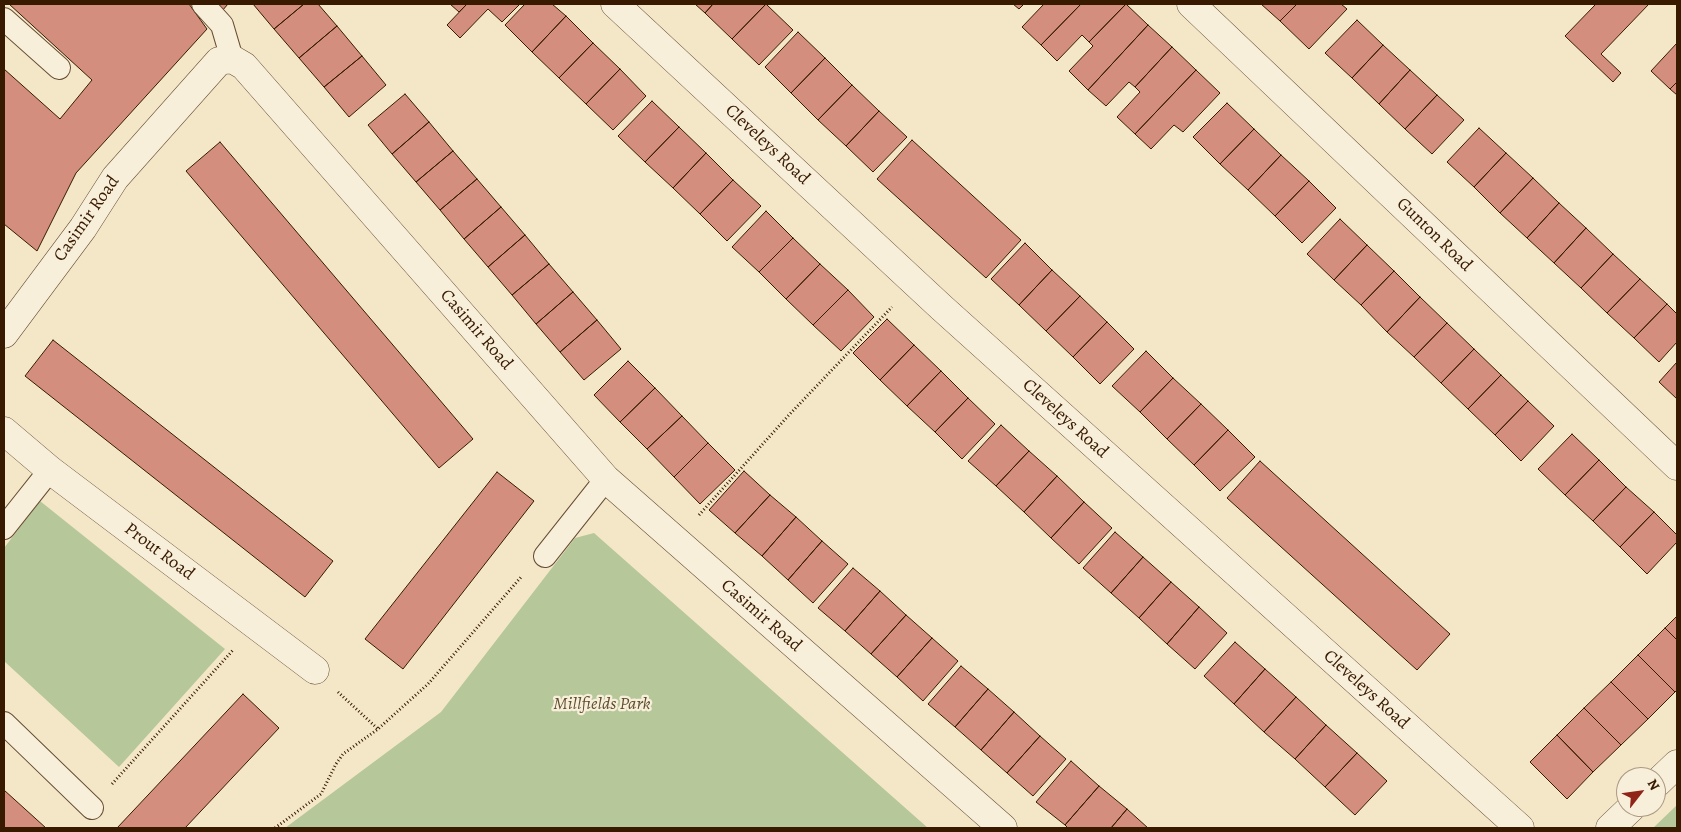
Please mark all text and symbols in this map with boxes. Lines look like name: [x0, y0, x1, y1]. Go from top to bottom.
street label: Cleveleys Road: [720, 100, 814, 190]
street label: Casimir Road: [49, 172, 125, 266]
street label: Gunton Road: [1392, 194, 1476, 276]
street label: Casimir Road: [435, 285, 517, 375]
street label: Cleveleys Road: [1018, 375, 1112, 463]
street label: Prout Road: [120, 519, 198, 585]
street label: Casimir Road: [716, 575, 806, 657]
street label: Cleveleys Road: [1319, 646, 1413, 734]
park label: Millfields Park: [553, 694, 651, 716]
north arrow: [1616, 767, 1666, 817]
text: N: [1643, 776, 1664, 794]

